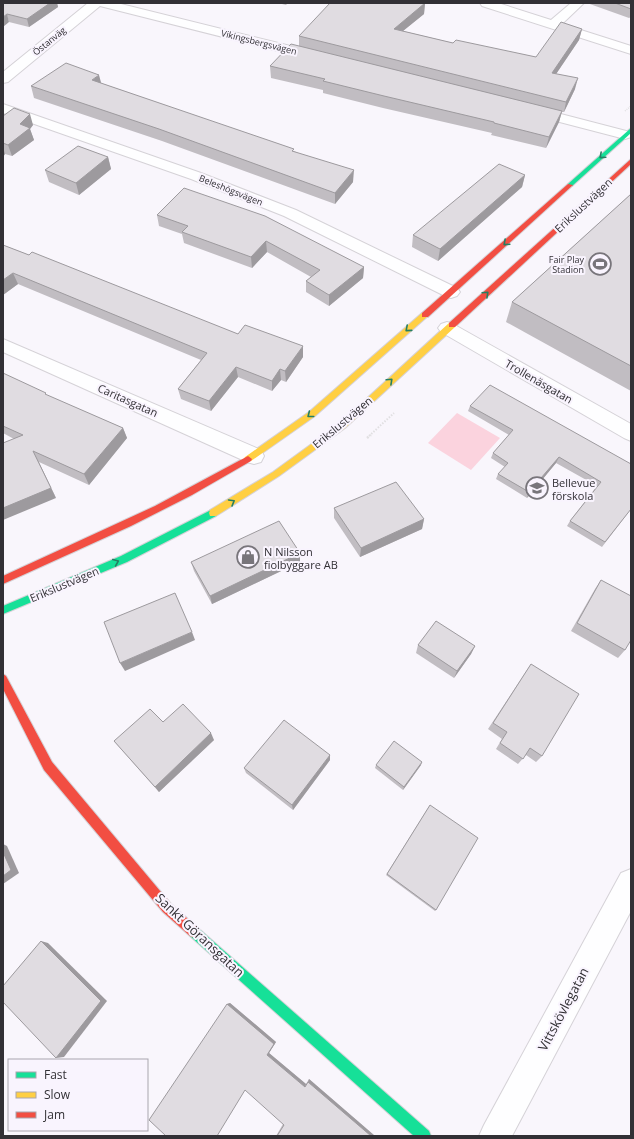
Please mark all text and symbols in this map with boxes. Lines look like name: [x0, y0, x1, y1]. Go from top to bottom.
street label: Östanväg: [30, 23, 68, 58]
street label: Vikingsbergsvägen: [220, 26, 298, 58]
one-way arrow: [599, 151, 607, 159]
street label: Beleshögsvägen: [197, 171, 265, 209]
street label: Erikslustvägen: [551, 174, 615, 236]
one-way arrow: [503, 238, 510, 245]
sports icon: Fair Play Stadion: [587, 251, 613, 277]
place label: Fair Play Stadion: [549, 253, 584, 276]
one-way arrow: [482, 291, 489, 298]
one-way arrow: [405, 324, 413, 332]
street label: Trollenäsgatan: [502, 356, 576, 406]
one-way arrow: [385, 378, 393, 386]
street label: Caritasgatan: [96, 380, 160, 420]
street label: Erikslustvägen: [309, 393, 375, 451]
one-way arrow: [308, 410, 315, 417]
school or university icon: Bellevue förskola: [524, 475, 550, 501]
place label: Bellevue förskola: [552, 475, 595, 503]
one-way arrow: [228, 499, 235, 507]
shop icon: N Nilsson fiolbyggare AB: [235, 544, 261, 570]
place label: N Nilsson fiolbyggare AB: [264, 544, 338, 572]
one-way arrow: [112, 559, 120, 567]
street label: Erikslustvägen: [27, 563, 101, 605]
street label: Sankt Göransgatan: [152, 889, 248, 981]
street label: Vittskövlegatan: [533, 964, 593, 1054]
legend: [8, 1059, 148, 1131]
text: Fast: [44, 1066, 67, 1083]
text: Slow: [44, 1086, 71, 1103]
text: Jam: [43, 1106, 65, 1123]

